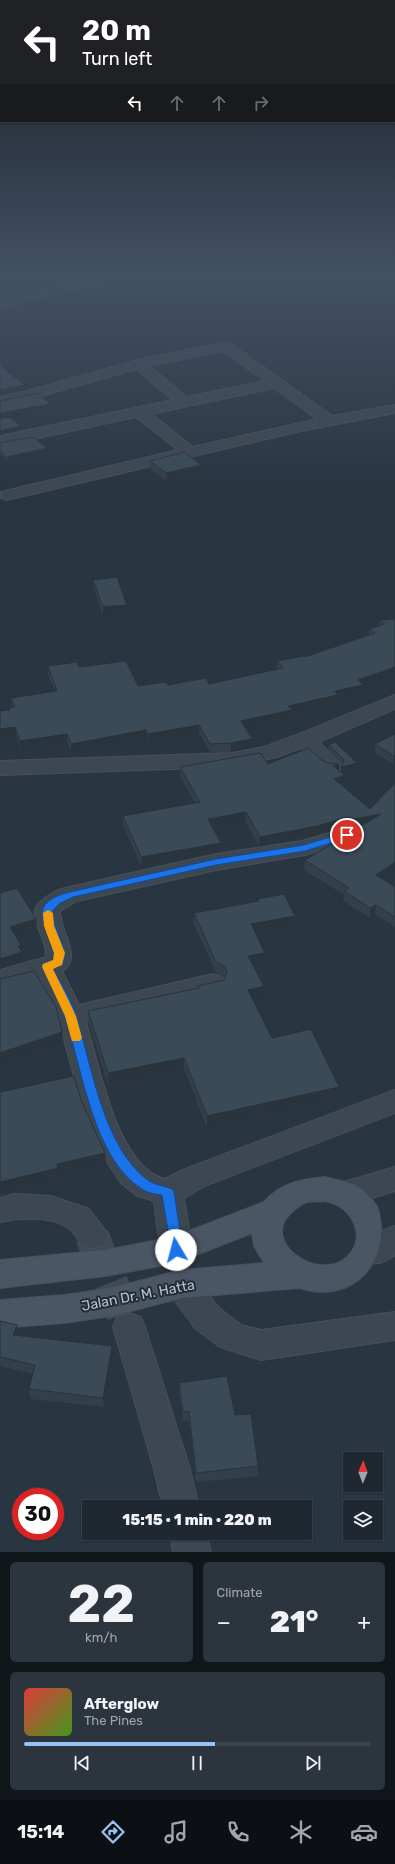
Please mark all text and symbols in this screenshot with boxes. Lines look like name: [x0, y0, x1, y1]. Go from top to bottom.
text: 20 m: [82, 14, 151, 47]
icon: left: [16, 16, 68, 68]
text: Turn left: [82, 48, 152, 70]
icon: left: [124, 92, 146, 114]
icon: ahead: [166, 92, 188, 114]
icon: ahead: [208, 92, 230, 114]
icon: right: [250, 92, 272, 114]
pin: [330, 818, 364, 852]
icon: arrive: [336, 824, 358, 846]
position arrow: [155, 1229, 197, 1271]
street label: Jalan Dr. M. Hatta: [80, 1276, 196, 1315]
north arrow: [343, 1452, 383, 1492]
map controls: [343, 1452, 383, 1540]
speed limit sign: 30: [12, 1488, 64, 1540]
button: layers: [343, 1500, 383, 1540]
text: 15:15 · 1 min · 220 m: [122, 1511, 272, 1529]
text: 22: [67, 1573, 135, 1635]
text: Climate: [217, 1585, 263, 1600]
text: 21°: [270, 1604, 318, 1640]
text: −: [217, 1609, 231, 1636]
text: +: [357, 1609, 371, 1636]
text: km/h: [85, 1630, 117, 1645]
text: Afterglow: [84, 1695, 159, 1713]
text: The Pines: [84, 1713, 143, 1728]
icon: previous: [71, 1752, 93, 1774]
icon: pause: [186, 1752, 208, 1774]
icon: next: [302, 1752, 324, 1774]
icon: directions: [99, 1818, 127, 1846]
icon: music: [162, 1818, 190, 1846]
icon: phone: [224, 1818, 252, 1846]
icon: climate: [287, 1818, 315, 1846]
icon: car: [350, 1818, 378, 1846]
text: 15:14: [17, 1821, 64, 1843]

